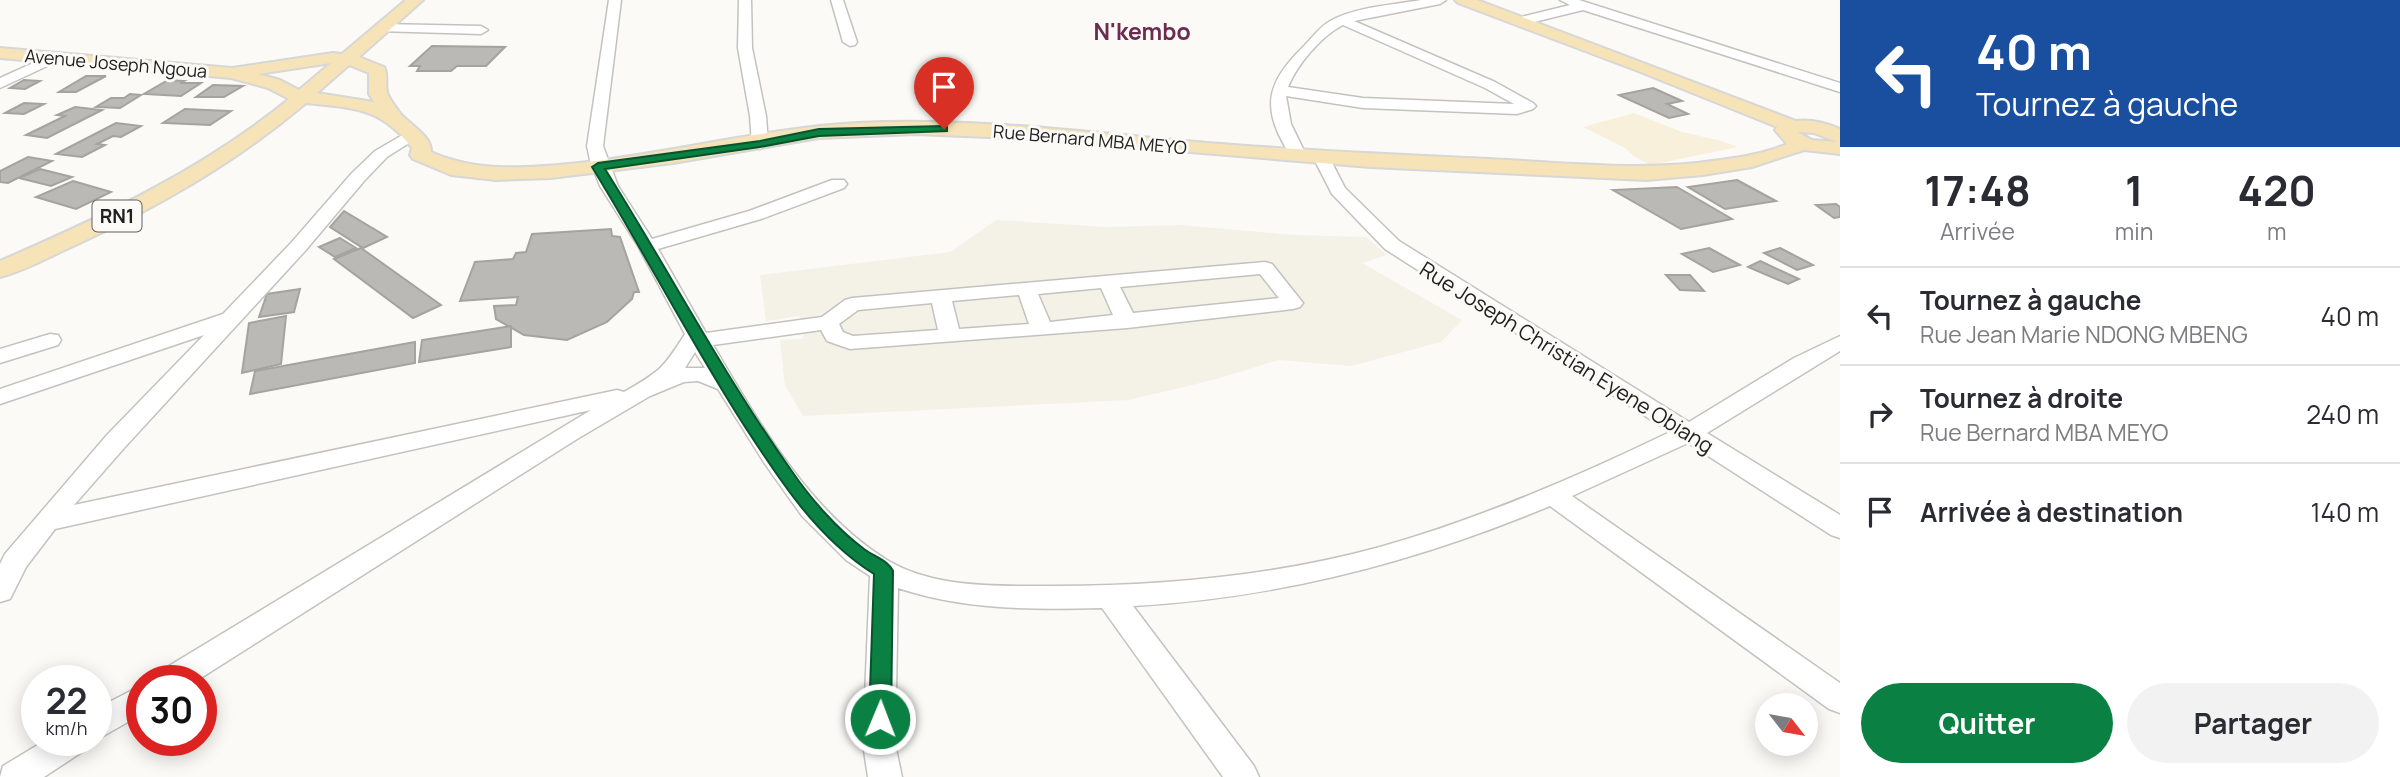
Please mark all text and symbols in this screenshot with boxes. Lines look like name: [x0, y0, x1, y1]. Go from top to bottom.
district label: N'kembo: [1093, 15, 1191, 47]
text: 40 m: [1976, 18, 2092, 85]
icon: left: [1861, 28, 1952, 119]
street label: Avenue Joseph Ngoua: [24, 43, 208, 83]
pin: [914, 57, 974, 129]
icon: arrive: [925, 68, 963, 106]
text: Tournez à gauche: [1976, 82, 2238, 126]
street label: Rue Bernard MBA MEYO: [992, 119, 1188, 159]
text: 17:48: [1924, 161, 2031, 219]
text: 1: [2125, 161, 2143, 219]
text: 420: [2238, 161, 2316, 219]
road number: RN1: [92, 200, 142, 232]
text: Arrivée: [1940, 215, 2015, 247]
text: min: [2115, 215, 2153, 247]
text: m: [2267, 215, 2286, 247]
street label: Rue Joseph Christian Eyene Obiang: [1415, 255, 1719, 459]
text: Tournez à gauche: [1920, 282, 2141, 318]
icon: left: [1861, 297, 1899, 335]
text: 40 m: [2321, 298, 2379, 334]
text: Rue Jean Marie NDONG MBENG: [1920, 318, 2248, 350]
text: Tournez à droite: [1920, 380, 2123, 416]
icon: right: [1861, 395, 1899, 433]
text: 240 m: [2306, 396, 2379, 432]
text: Rue Bernard MBA MEYO: [1920, 416, 2168, 448]
icon: arrive: [1861, 493, 1899, 531]
text: Arrivée à destination: [1920, 494, 2183, 530]
text: 140 m: [2310, 494, 2379, 530]
speed limit sign: 30: [126, 665, 217, 756]
text: 22: [46, 677, 87, 725]
position arrow: [843, 682, 917, 756]
button: Quitter: [1861, 683, 2113, 763]
button: Partager: [2127, 683, 2379, 763]
north arrow: [1755, 693, 1818, 756]
map controls: [1755, 693, 1818, 756]
text: km/h: [46, 716, 87, 740]

